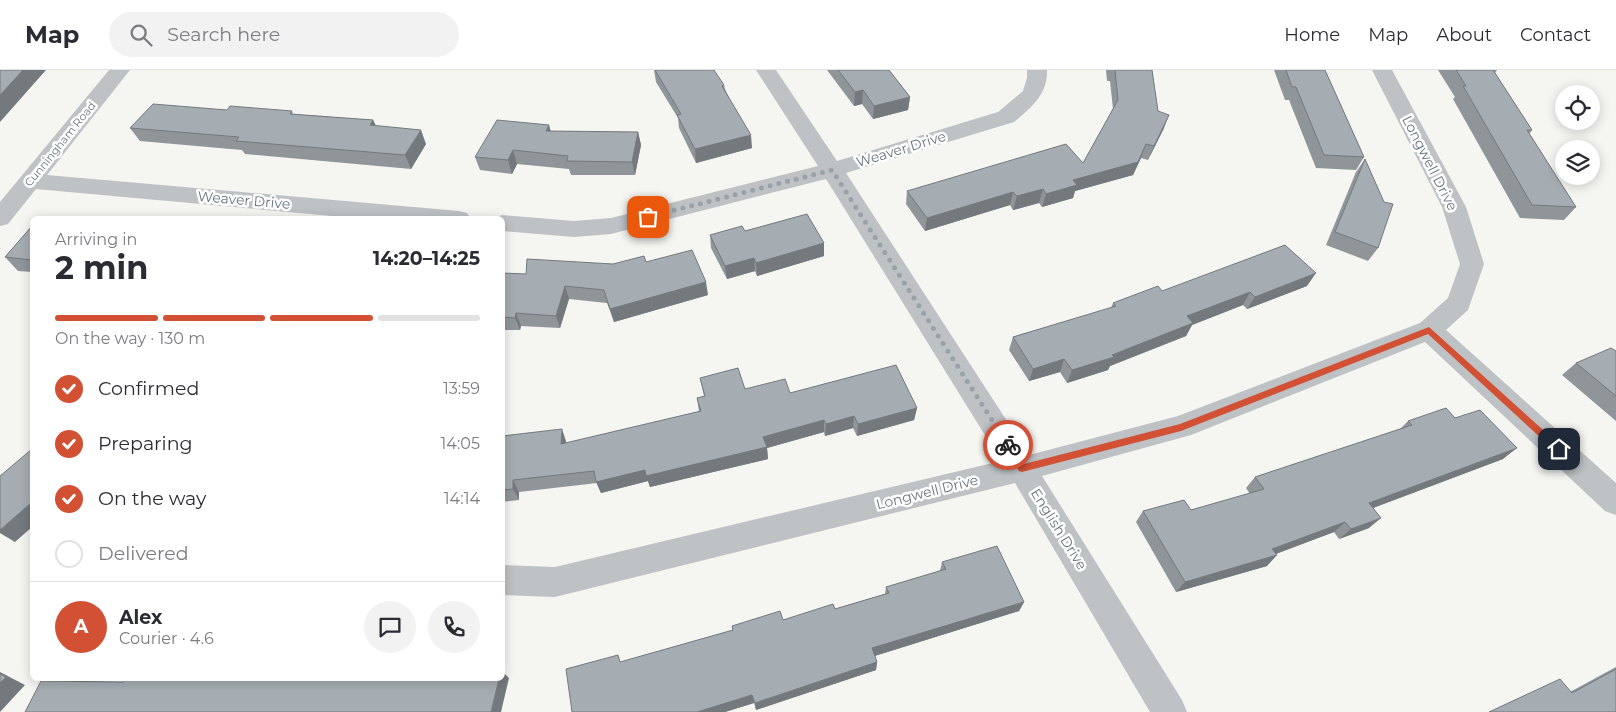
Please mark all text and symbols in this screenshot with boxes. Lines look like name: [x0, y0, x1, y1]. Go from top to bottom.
search box: [109, 12, 459, 57]
text: Map: [25, 20, 79, 49]
icon: search: [127, 21, 155, 49]
text: Search here: [167, 23, 280, 46]
text: Home: [1284, 24, 1340, 46]
text: Map: [1368, 24, 1408, 46]
text: About: [1436, 24, 1492, 46]
text: Contact: [1520, 24, 1591, 46]
map controls: [1555, 85, 1600, 185]
button: locate: [1555, 85, 1600, 130]
street label: Cunningham Road: [22, 99, 98, 189]
street label: Longwell Drive: [1398, 112, 1462, 214]
street label: Weaver Drive: [854, 127, 948, 171]
button: layers: [1555, 140, 1600, 185]
street label: Weaver Drive: [197, 187, 291, 213]
pin: [627, 196, 669, 238]
icon: bag: [634, 203, 662, 231]
text: Arriving in: [55, 230, 137, 249]
text: 14:20–14:25: [373, 247, 480, 270]
text: 2 min: [55, 248, 148, 287]
text: On the way · 130 m: [55, 329, 205, 348]
icon: check: [55, 375, 83, 403]
text: Confirmed: [98, 377, 199, 400]
text: 13:59: [443, 379, 480, 398]
courier: [983, 420, 1033, 470]
pin: [1538, 428, 1580, 470]
icon: check: [55, 430, 83, 458]
icon: bike: [994, 431, 1022, 459]
text: Preparing: [98, 432, 193, 455]
text: 14:05: [441, 434, 480, 453]
icon: home: [1545, 435, 1573, 463]
street label: Longwell Drive: [874, 471, 980, 513]
icon: check: [55, 485, 83, 513]
street label: English Drive: [1027, 485, 1091, 573]
text: On the way: [98, 487, 206, 510]
text: 14:14: [444, 489, 480, 508]
text: Delivered: [98, 542, 189, 565]
button: chat: [364, 601, 416, 653]
button: phone: [428, 601, 480, 653]
text: Alex: [119, 606, 162, 629]
text: A: [74, 615, 88, 638]
text: Courier · 4.6: [119, 629, 214, 648]

